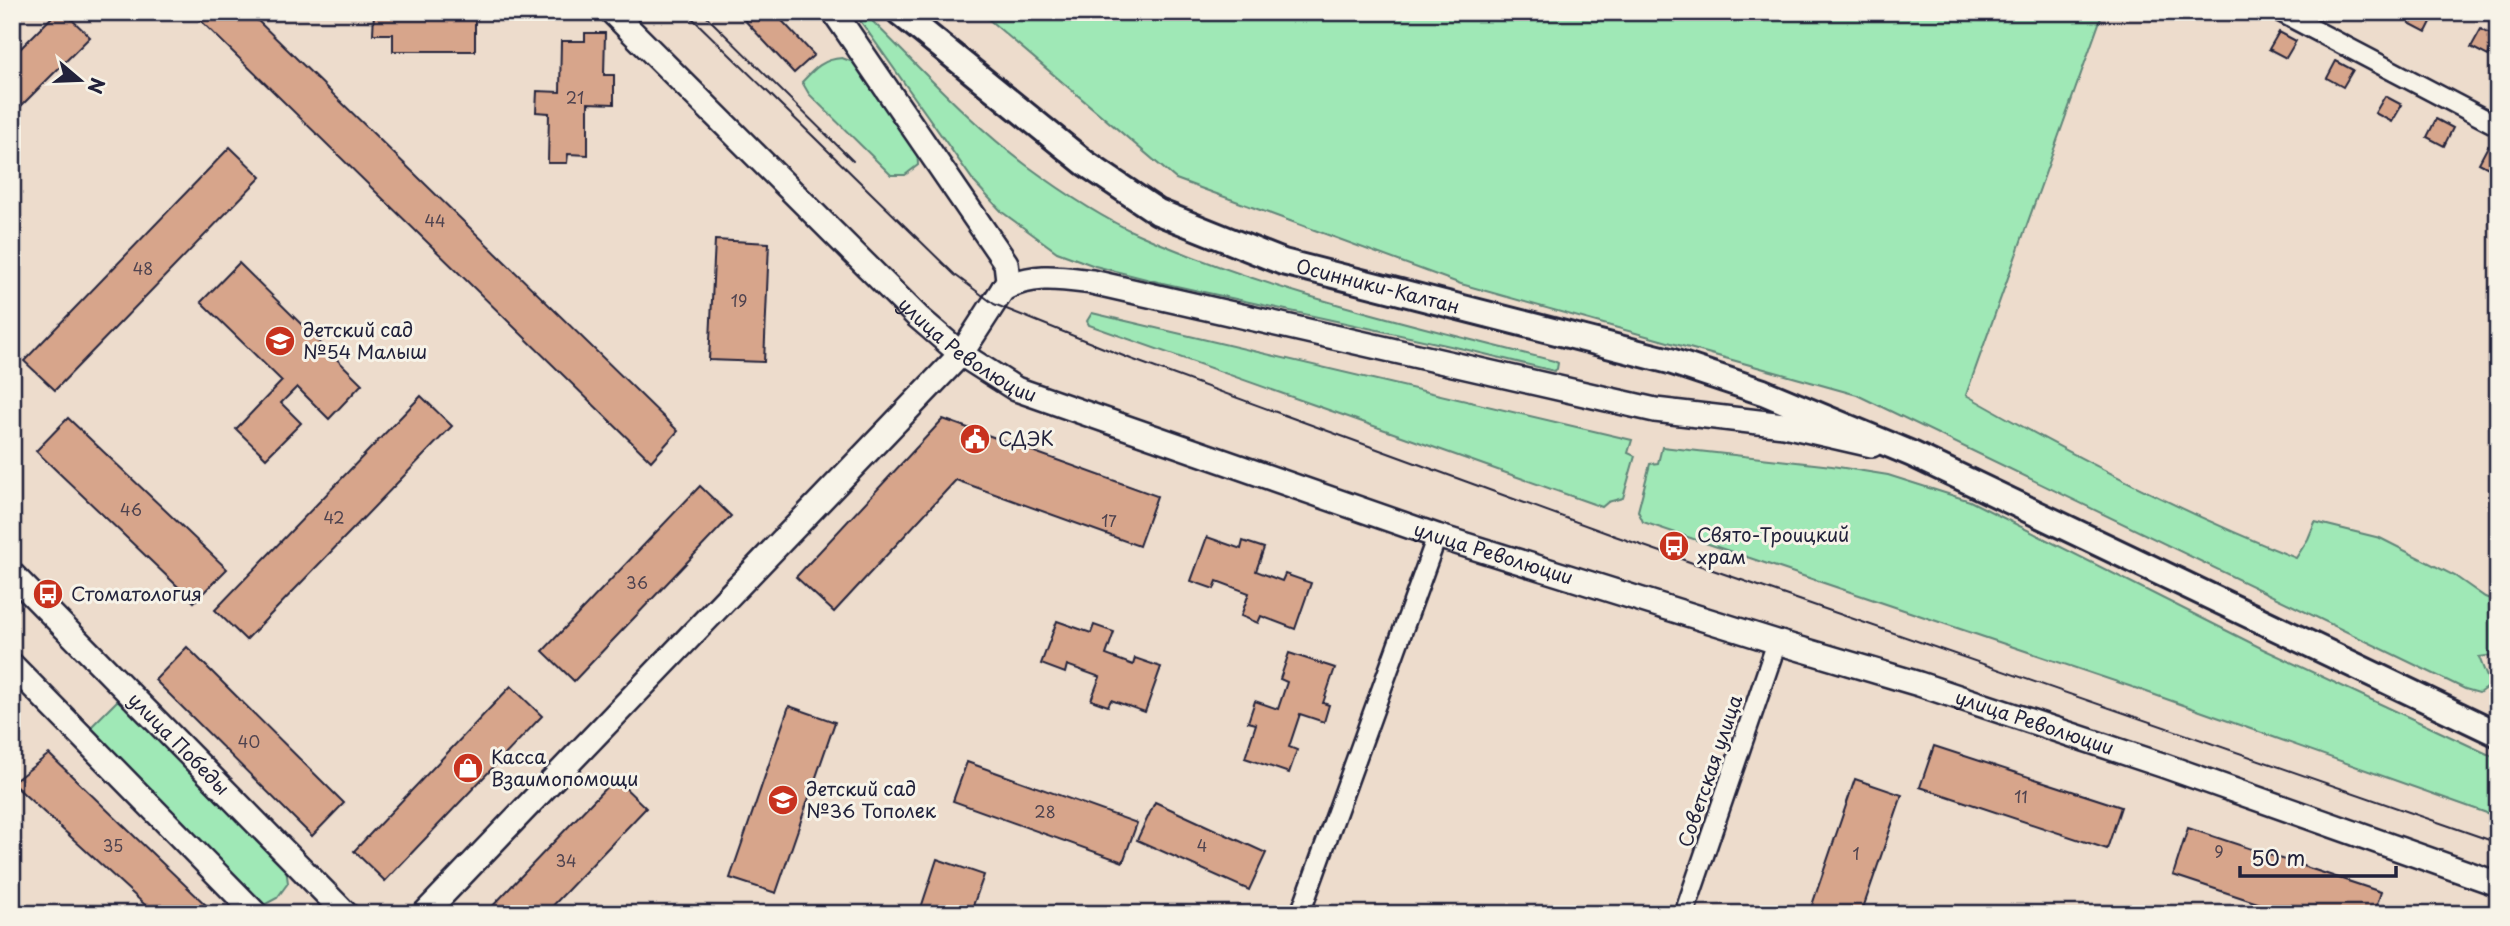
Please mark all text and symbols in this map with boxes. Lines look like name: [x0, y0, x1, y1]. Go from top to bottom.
north arrow: [46, 46, 116, 116]
text: N: [81, 74, 113, 98]
house number: 21: [566, 85, 584, 109]
house number: 44: [424, 208, 446, 232]
street label: Осинники-Калтан: [1293, 251, 1463, 320]
house number: 48: [133, 256, 153, 280]
house number: 19: [731, 288, 747, 312]
street label: улица Революции: [893, 290, 1041, 408]
place label: детский сад №54 Малыш: [303, 315, 427, 365]
school or university icon: детский сад №54 Малыш: [263, 324, 297, 358]
public building icon: СДЭК: [958, 422, 992, 456]
place label: СДЭК: [998, 424, 1054, 452]
house number: 46: [120, 497, 142, 521]
house number: 42: [323, 505, 345, 529]
house number: 17: [1101, 508, 1117, 532]
street label: улица Революции: [1410, 514, 1577, 591]
place label: Свято-Троицкий храм: [1697, 520, 1849, 570]
bus stop icon: Свято-Троицкий храм: [1657, 529, 1691, 563]
house number: 36: [626, 570, 648, 594]
bus stop icon: Стоматология: [31, 577, 65, 611]
place label: Стоматология: [71, 579, 202, 607]
street label: улица Революции: [1952, 682, 2118, 761]
street label: улица Победы: [123, 685, 236, 801]
street label: Советская улица: [1670, 691, 1748, 851]
house number: 40: [238, 729, 260, 753]
place label: Касса Взаимопомощи: [491, 742, 638, 792]
shop icon: Касса Взаимопомощи: [451, 751, 485, 785]
place label: детский сад №36 Тополек: [806, 774, 937, 824]
school or university icon: детский сад №36 Тополек: [766, 783, 800, 817]
house number: 11: [2014, 784, 2028, 808]
house number: 28: [1034, 799, 1056, 823]
house number: 35: [103, 833, 123, 857]
house number: 4: [1197, 833, 1207, 857]
scale bar: [2240, 835, 2396, 879]
house number: 9: [2214, 839, 2224, 863]
house number: 1: [1852, 841, 1860, 865]
text: 50 m: [2251, 841, 2305, 873]
house number: 34: [555, 848, 577, 872]

